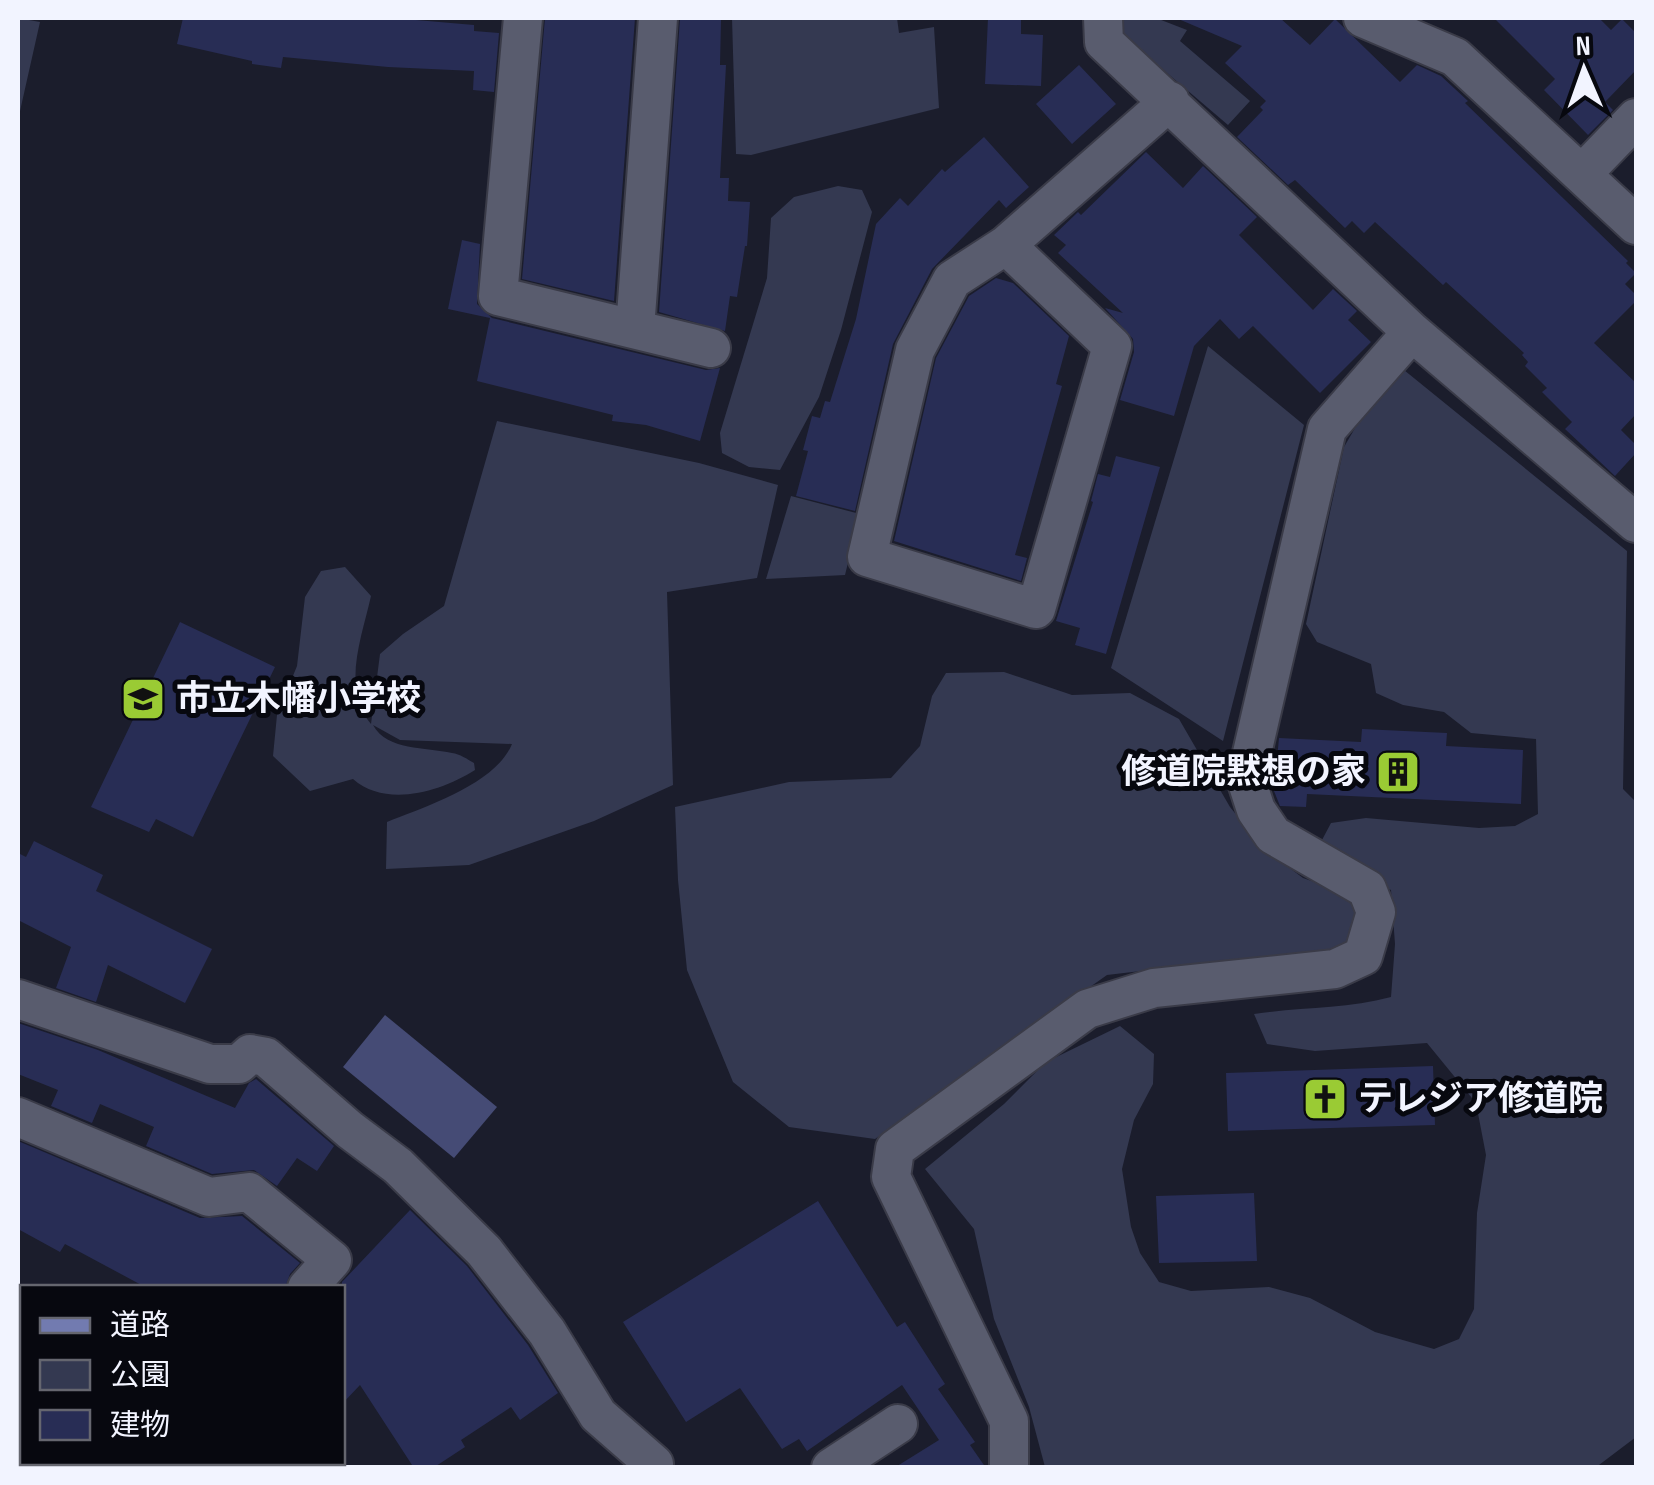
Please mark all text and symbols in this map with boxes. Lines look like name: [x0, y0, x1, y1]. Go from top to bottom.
north arrow: [1534, 20, 1634, 120]
text: N: [1575, 30, 1591, 63]
school or university icon: 市立木幡小学校: [120, 676, 166, 722]
place label: 市立木幡小学校: [176, 678, 421, 721]
building icon: 修道院黙想の家: [1375, 749, 1421, 795]
place label: 修道院黙想の家: [1121, 751, 1366, 794]
church icon: テレジア修道院: [1302, 1076, 1348, 1122]
place label: テレジア修道院: [1358, 1078, 1603, 1121]
legend: [20, 1285, 345, 1465]
text: 道路: [110, 1308, 170, 1344]
text: 公園: [110, 1358, 170, 1394]
text: 建物: [110, 1408, 170, 1444]

